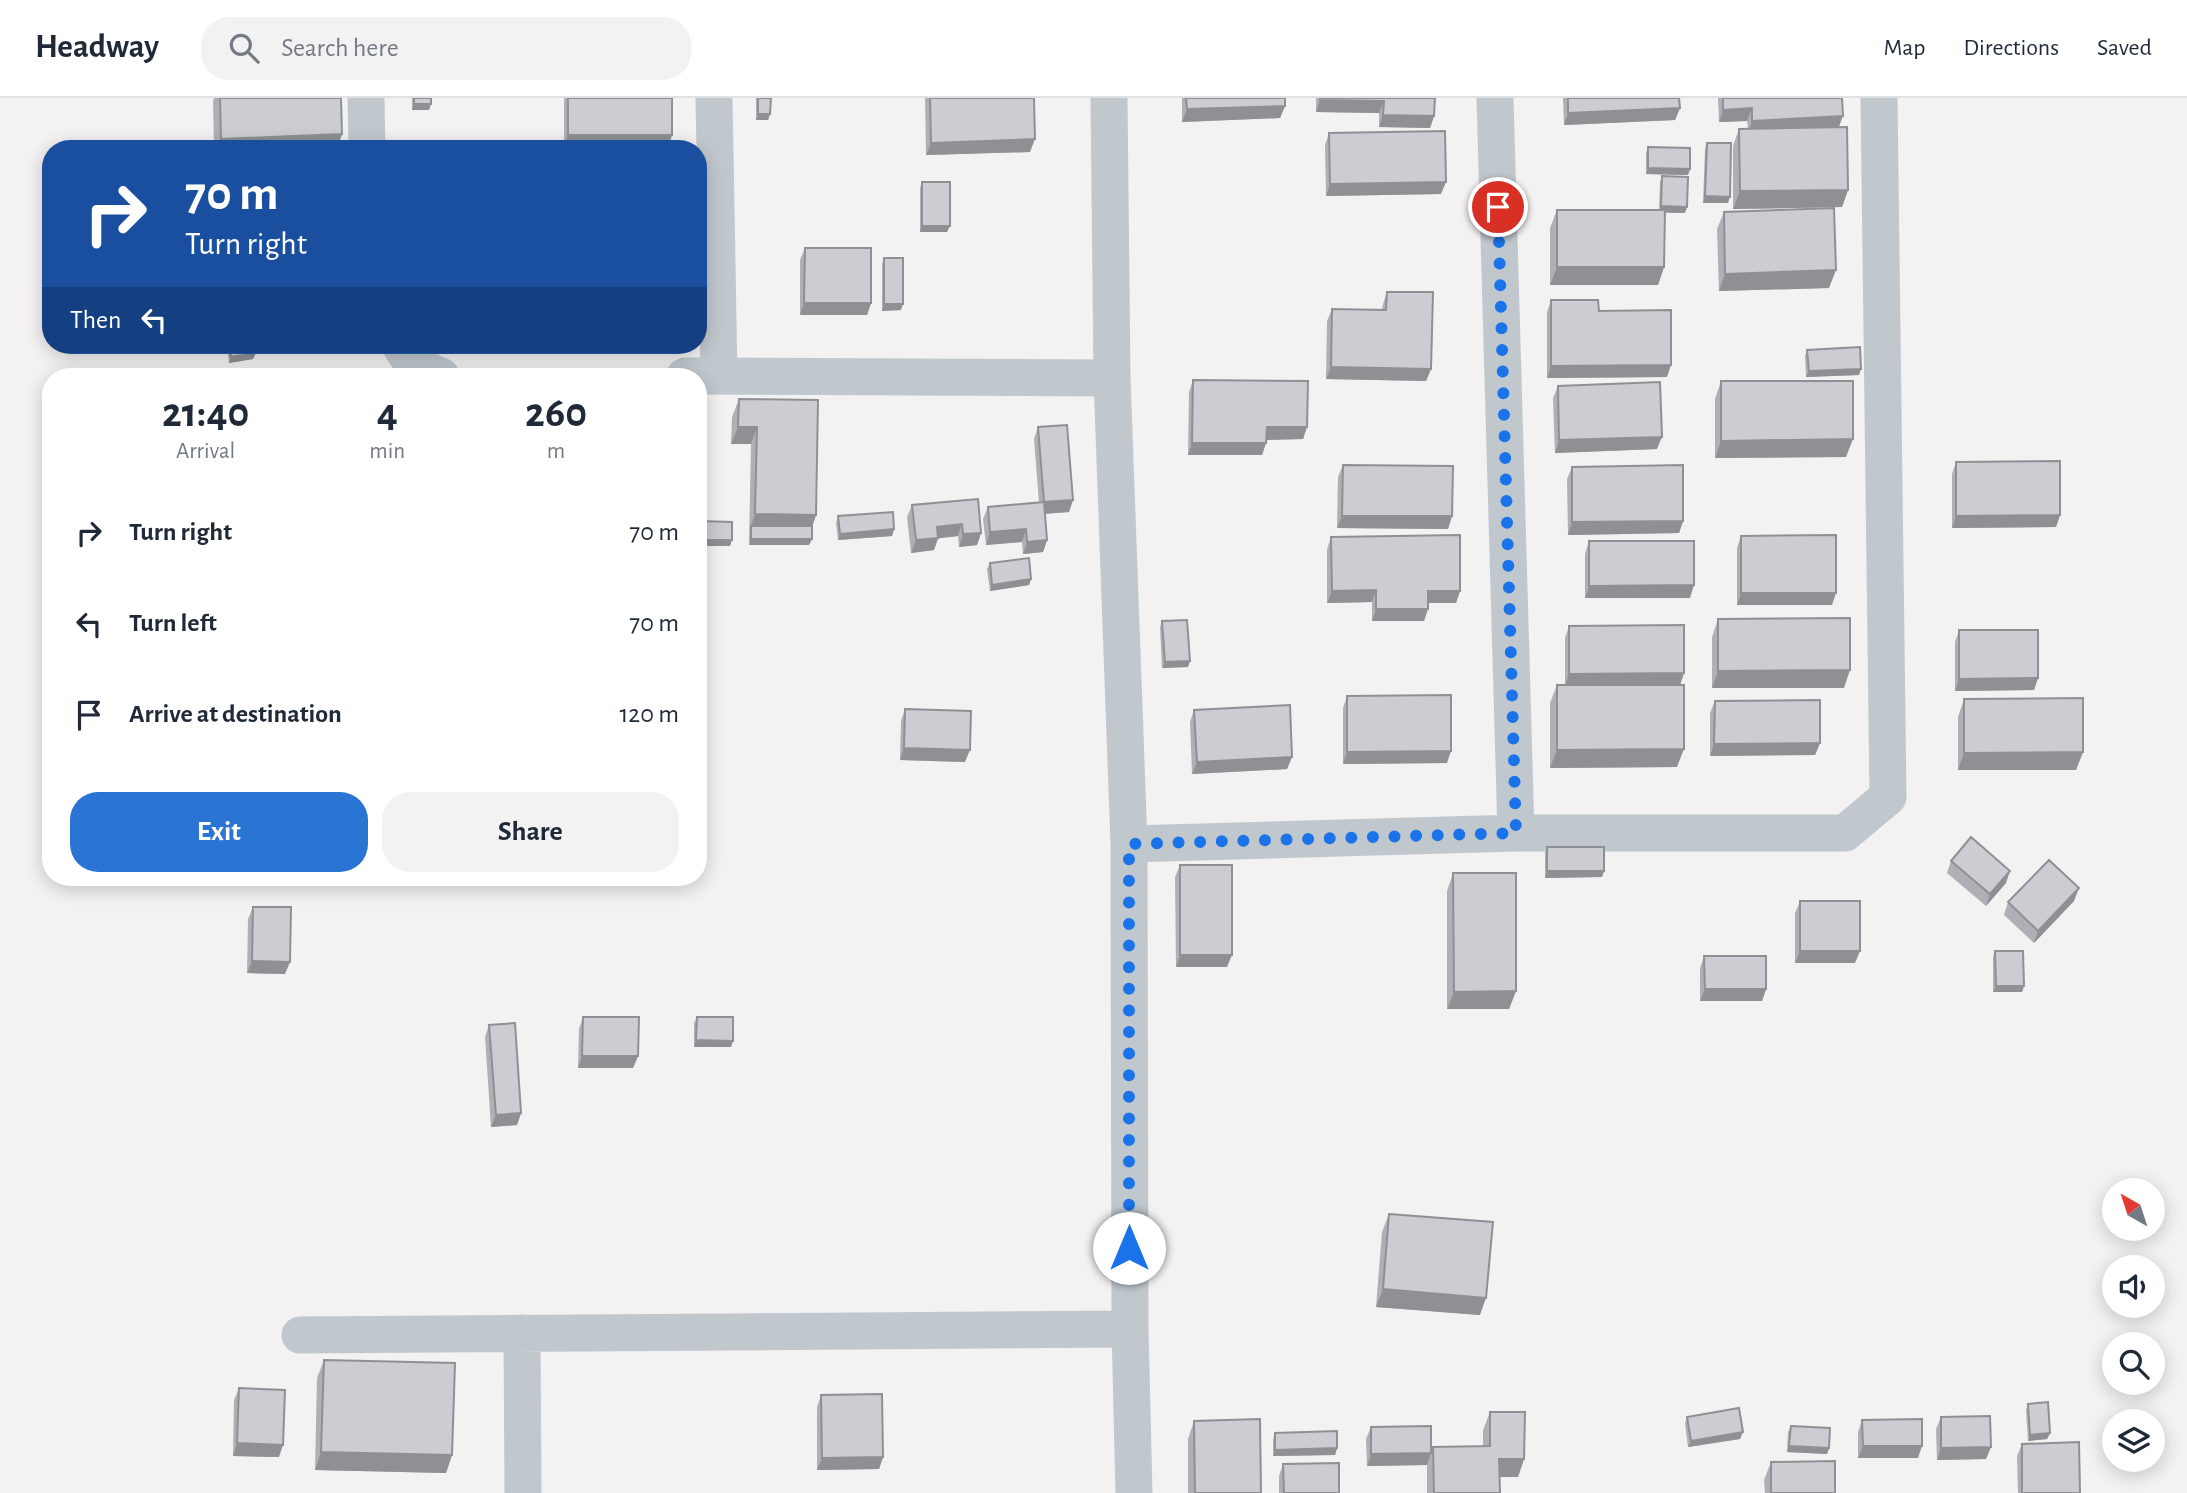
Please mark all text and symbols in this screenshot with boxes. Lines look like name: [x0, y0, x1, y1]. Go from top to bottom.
search box: [201, 17, 691, 80]
icon: search: [225, 29, 263, 67]
text: Headway: [35, 31, 159, 64]
text: Search here: [281, 35, 399, 61]
text: Map: [1883, 36, 1925, 60]
text: Directions: [1963, 36, 2059, 60]
text: Saved: [2097, 36, 2152, 60]
icon: right: [70, 168, 161, 259]
text: 70 m: [185, 170, 279, 219]
pin: [1468, 177, 1528, 237]
icon: arrive: [1479, 188, 1517, 226]
text: Turn right: [185, 228, 307, 260]
icon: left: [135, 301, 173, 339]
text: Then: [70, 307, 121, 333]
text: 21:40: [162, 392, 249, 434]
text: 4: [377, 392, 398, 434]
text: 260: [525, 392, 587, 434]
text: Arrival: [176, 440, 235, 463]
text: min: [369, 440, 405, 463]
text: m: [547, 440, 565, 463]
icon: right: [70, 514, 108, 552]
text: Turn right: [129, 519, 232, 545]
text: 70 m: [629, 519, 679, 545]
icon: left: [70, 605, 108, 643]
text: Turn left: [129, 610, 217, 636]
text: 70 m: [629, 610, 679, 636]
icon: arrive: [70, 696, 108, 734]
text: Arrive at destination: [129, 701, 342, 727]
text: 120 m: [619, 701, 679, 727]
button: Exit: [70, 792, 368, 872]
button: Share: [382, 792, 679, 872]
north arrow: [2102, 1178, 2165, 1241]
map controls: [2102, 1178, 2165, 1472]
position arrow: [1092, 1211, 1166, 1285]
button: sound: [2102, 1255, 2165, 1318]
button: search: [2102, 1332, 2165, 1395]
button: layers: [2102, 1409, 2165, 1472]

